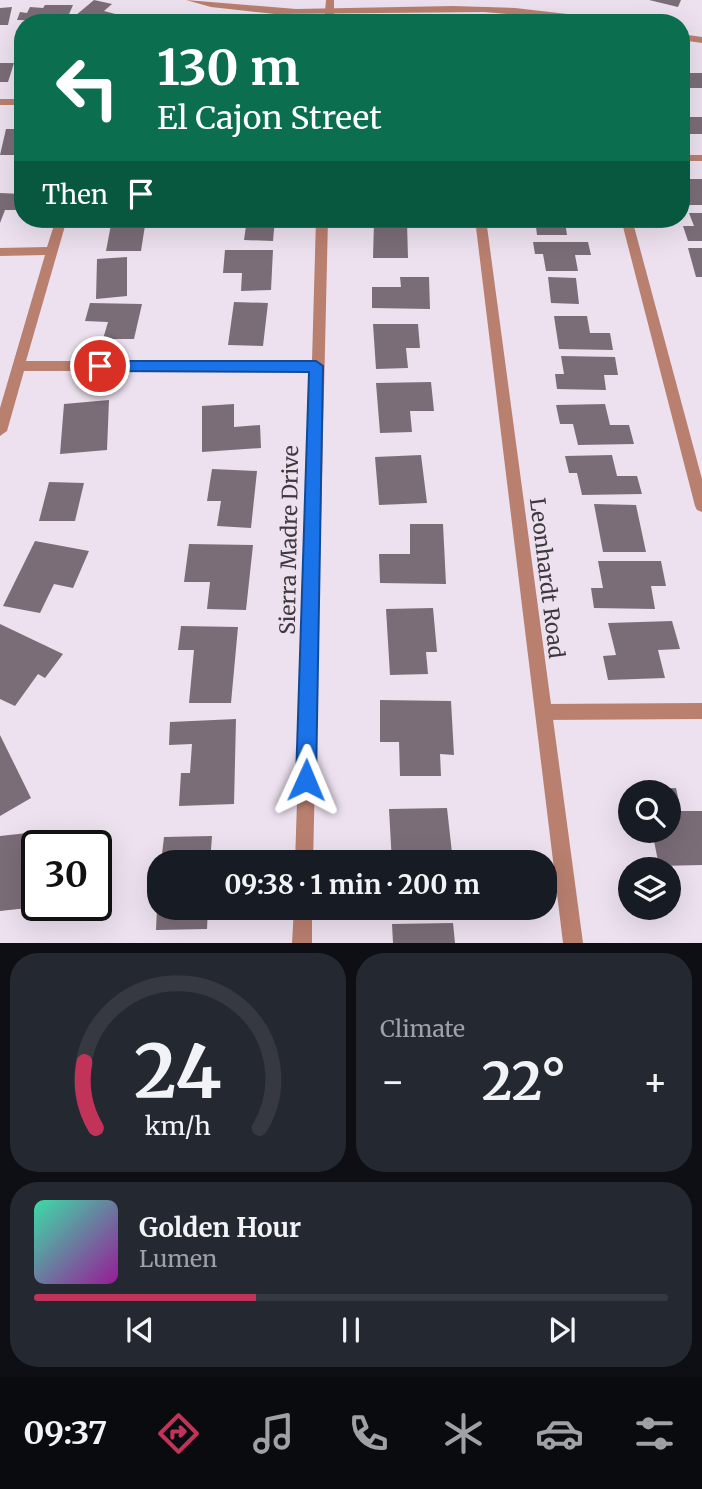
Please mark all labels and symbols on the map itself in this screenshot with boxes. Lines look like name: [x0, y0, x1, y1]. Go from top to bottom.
pin: [70, 336, 130, 396]
street label: Sierra Madre Drive: [274, 445, 304, 635]
street label: Leonhardt Road: [524, 496, 570, 660]
position arrow: [269, 743, 343, 817]
speed limit sign: 30: [21, 830, 112, 921]

